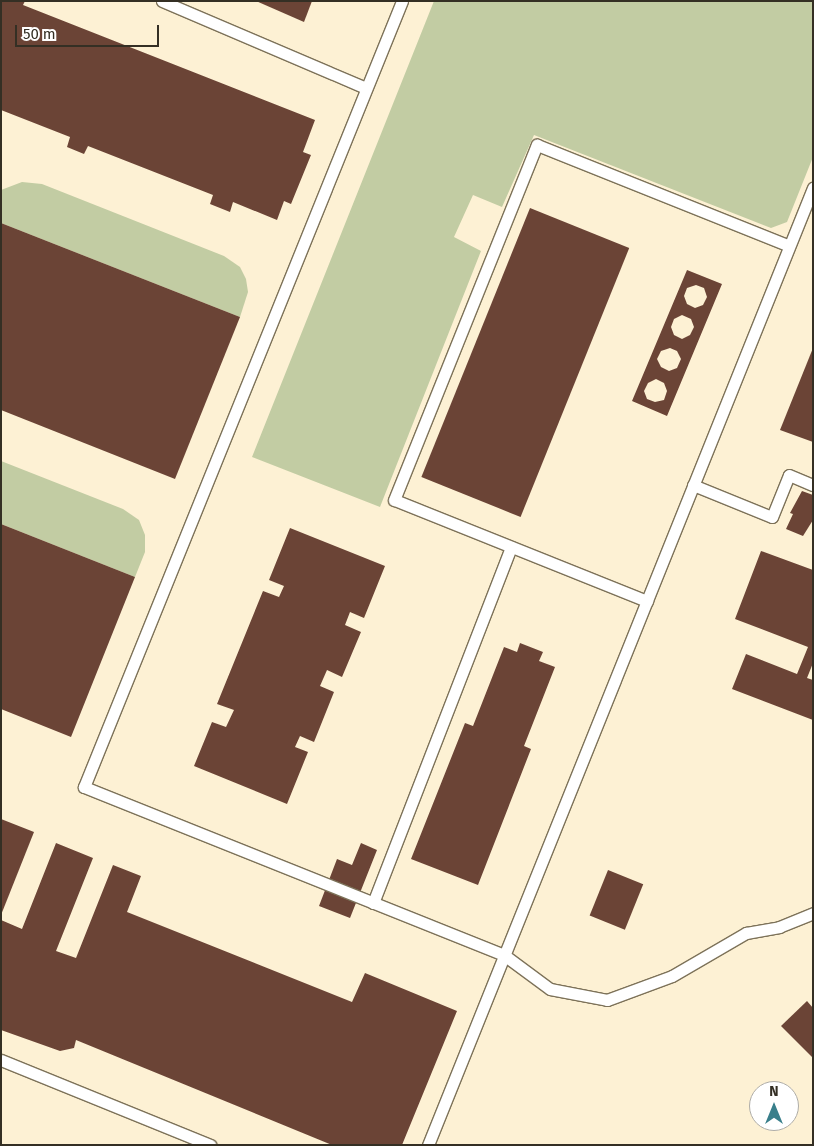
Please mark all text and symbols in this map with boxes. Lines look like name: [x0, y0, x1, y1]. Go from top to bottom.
scale bar: [18, 15, 161, 47]
text: 50 m: [23, 25, 56, 43]
north arrow: [749, 1081, 799, 1131]
text: N: [769, 1083, 779, 1100]

